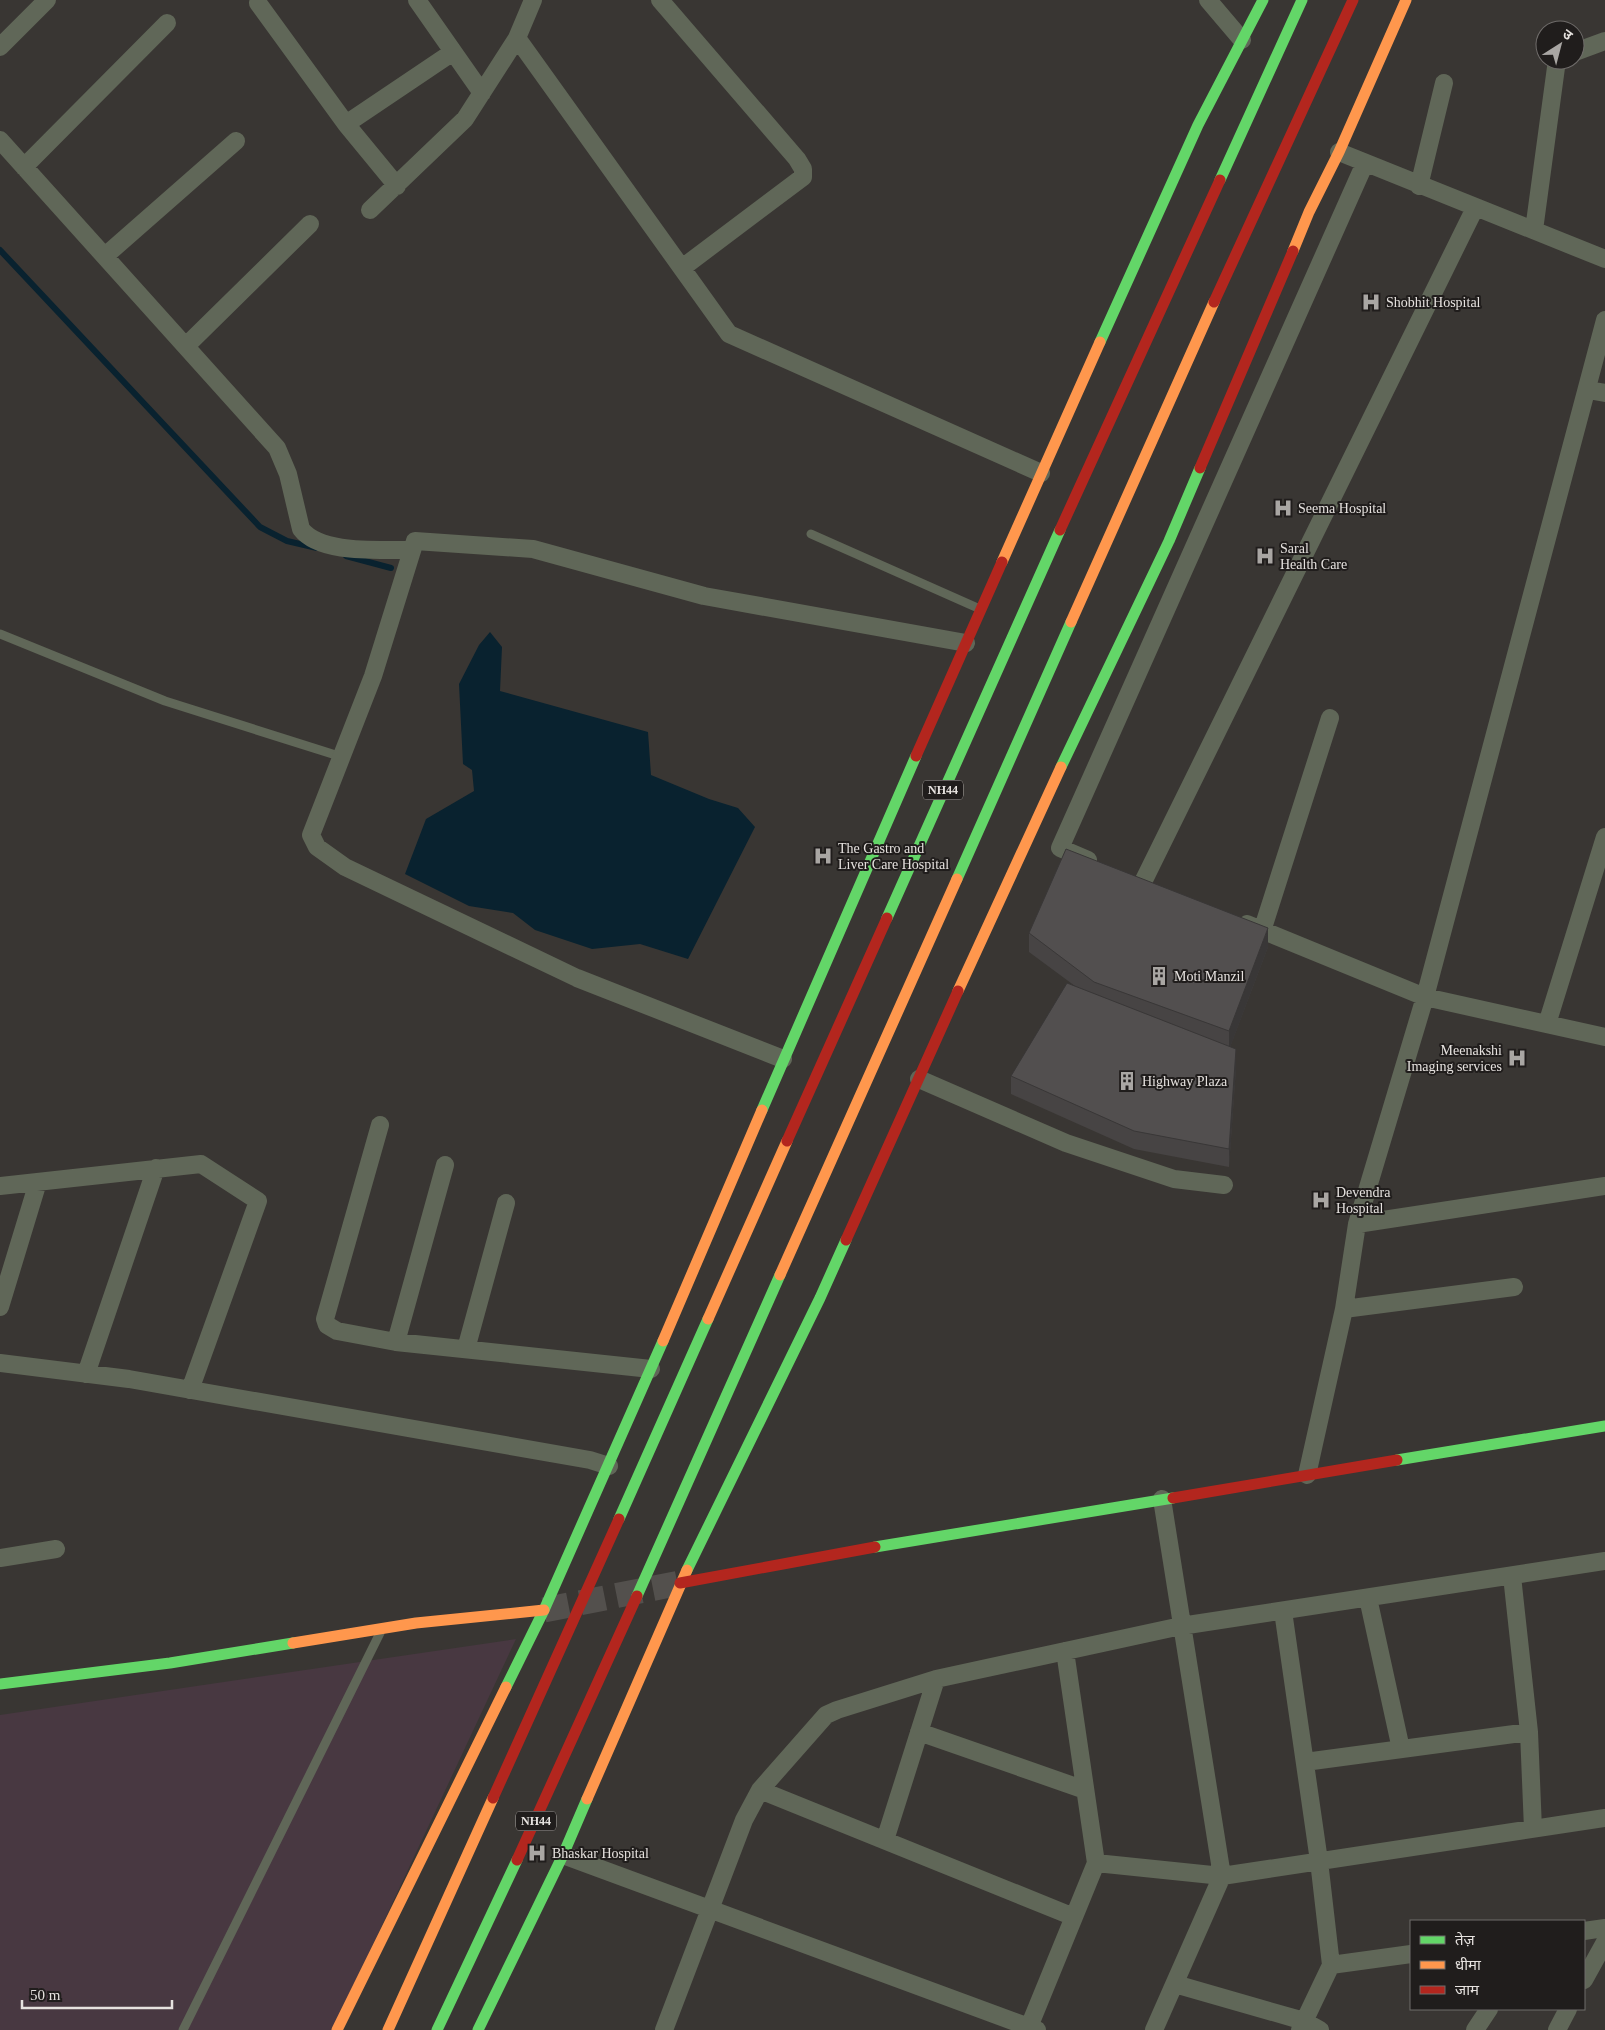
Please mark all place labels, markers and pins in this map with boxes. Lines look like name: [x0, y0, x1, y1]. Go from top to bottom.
hospital icon: Shobhit Hospital: [1360, 291, 1382, 313]
place label: Shobhit Hospital: [1386, 295, 1481, 310]
hospital icon: Seema Hospital: [1272, 497, 1294, 519]
place label: Seema Hospital: [1298, 501, 1386, 516]
place label: Saral Health Care: [1280, 541, 1347, 572]
hospital icon: Saral Health Care: [1254, 545, 1276, 567]
place label: The Gastro and Liver Care Hospital: [838, 841, 949, 872]
hospital icon: The Gastro and Liver Care Hospital: [812, 845, 834, 867]
building icon: Moti Manzil: [1148, 965, 1170, 987]
place label: Moti Manzil: [1174, 969, 1244, 984]
place label: Meenakshi Imaging services: [1407, 1043, 1502, 1074]
hospital icon: Meenakshi Imaging services: [1506, 1047, 1528, 1069]
building icon: Highway Plaza: [1116, 1070, 1138, 1092]
place label: Highway Plaza: [1142, 1074, 1228, 1089]
place label: Devendra Hospital: [1336, 1185, 1391, 1216]
hospital icon: Devendra Hospital: [1310, 1189, 1332, 1211]
hospital icon: Bhaskar Hospital: [526, 1842, 548, 1864]
place label: Bhaskar Hospital: [552, 1846, 649, 1861]

